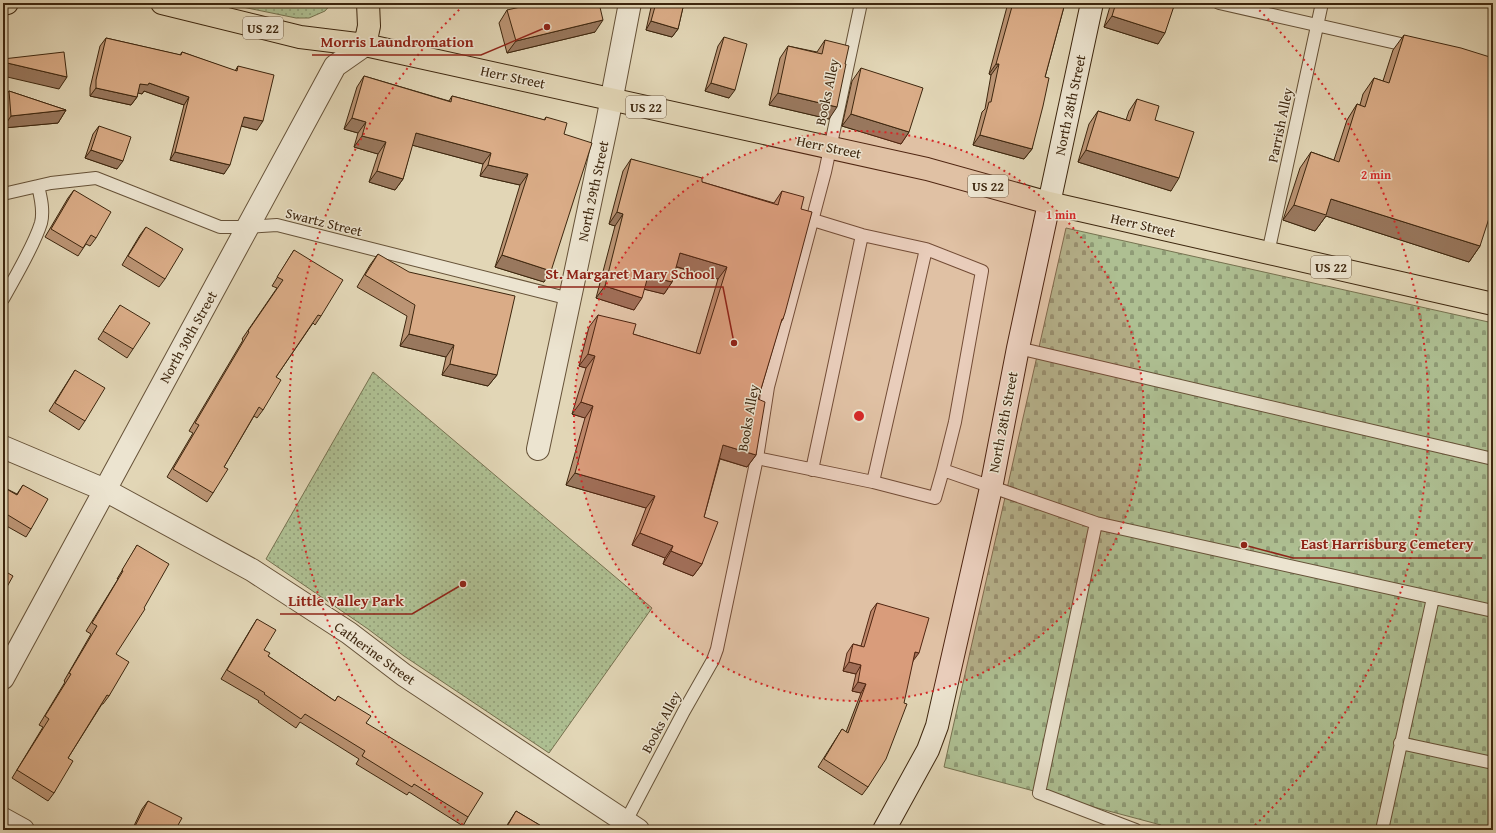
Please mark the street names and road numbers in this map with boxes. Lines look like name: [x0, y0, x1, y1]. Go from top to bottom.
road number: US 22: [243, 17, 283, 39]
street label: North 28th Street: [1050, 53, 1090, 157]
street label: Books Alley: [810, 57, 844, 127]
street label: Herr Street: [479, 60, 547, 94]
street label: Parrish Alley: [1262, 86, 1298, 164]
road number: US 22: [626, 96, 666, 118]
street label: Herr Street: [795, 130, 863, 164]
street label: North 29th Street: [573, 139, 613, 243]
road number: US 22: [968, 175, 1008, 197]
street label: Swartz Street: [283, 203, 365, 241]
street label: Herr Street: [1109, 208, 1177, 242]
road number: US 22: [1311, 256, 1351, 278]
street label: North 30th Street: [154, 287, 222, 387]
street label: North 28th Street: [983, 370, 1023, 474]
street label: Books Alley: [732, 383, 764, 453]
street label: Catherine Street: [330, 617, 420, 689]
street label: Books Alley: [636, 687, 686, 757]

